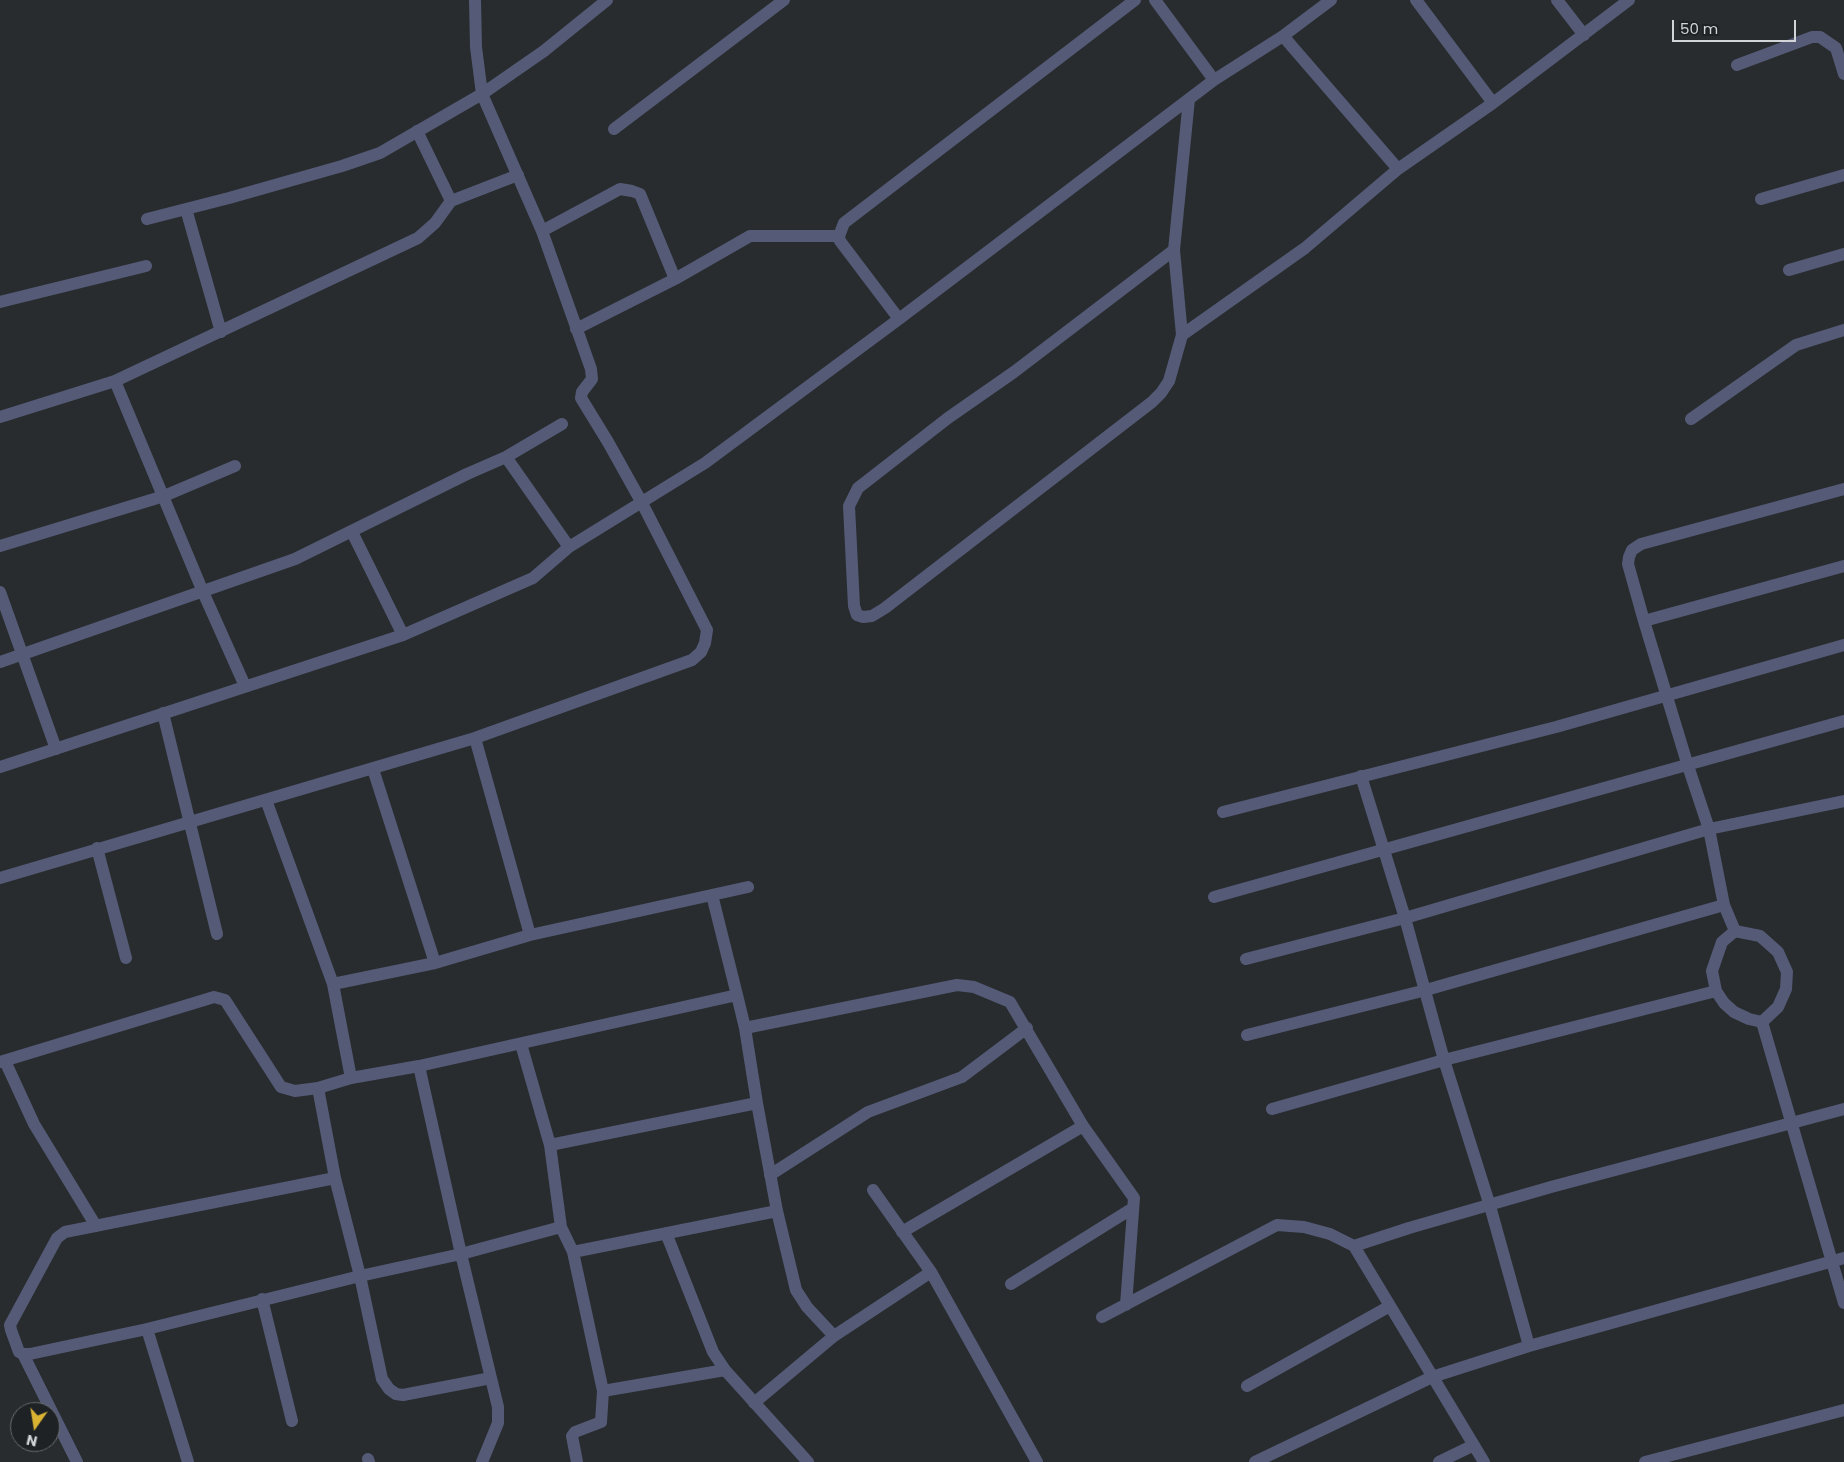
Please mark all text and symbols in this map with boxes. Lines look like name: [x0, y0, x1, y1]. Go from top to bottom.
scale bar: [1674, 10, 1798, 42]
text: 50 m: [1680, 18, 1718, 39]
north arrow: [10, 1402, 60, 1452]
text: N: [24, 1430, 39, 1452]

